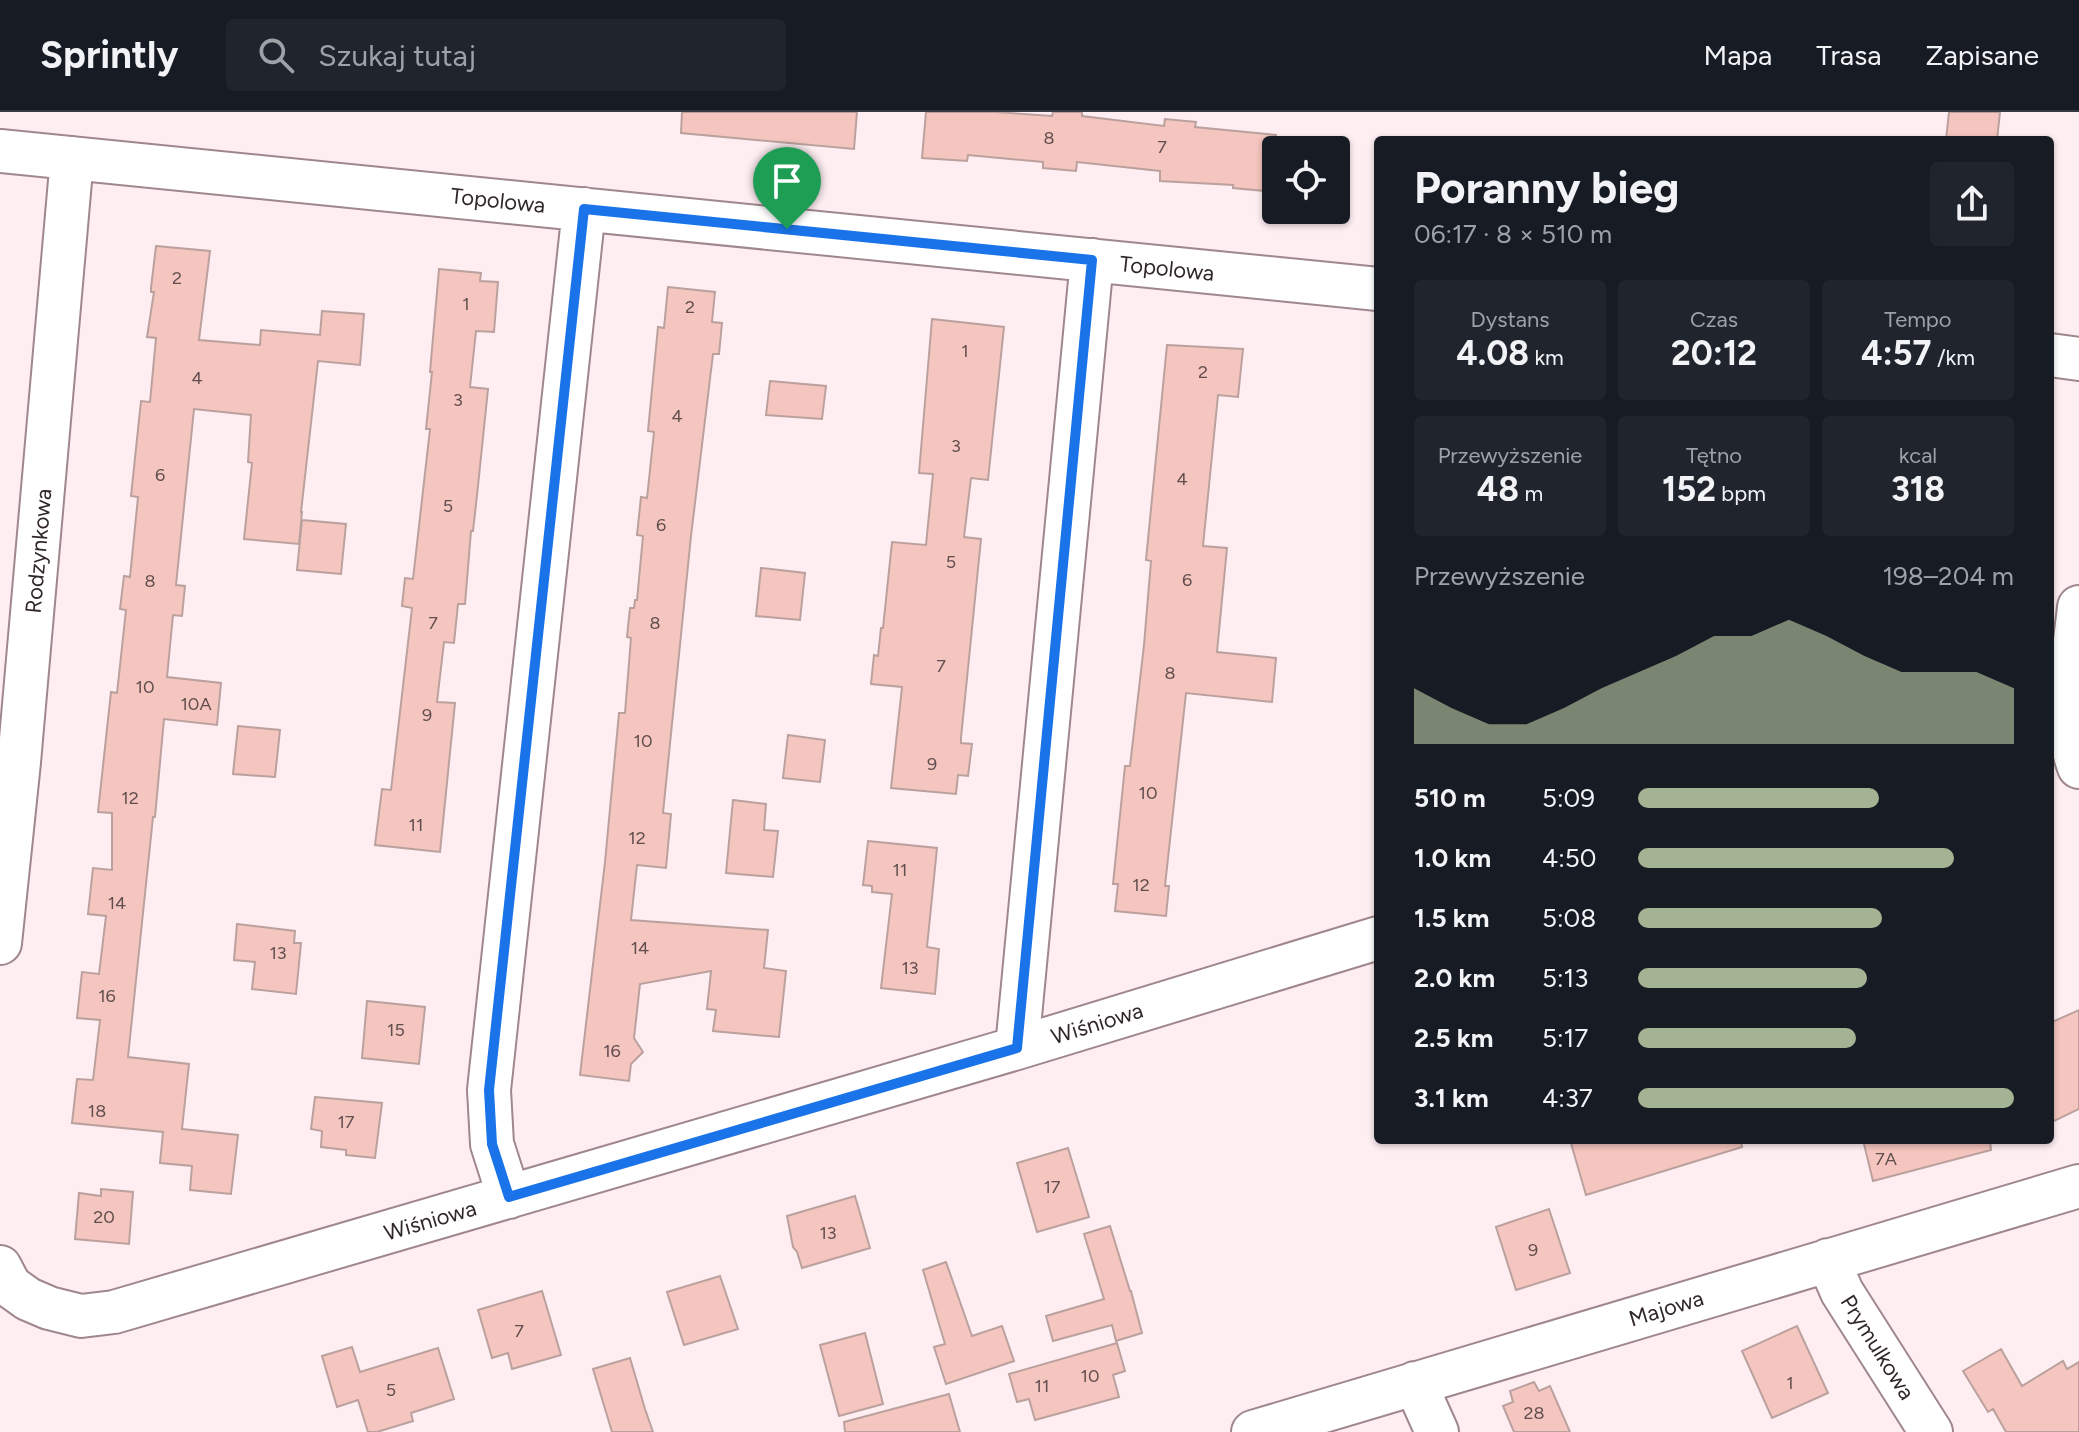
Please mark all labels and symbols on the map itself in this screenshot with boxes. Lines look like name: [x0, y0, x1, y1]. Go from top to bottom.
house number: 8: [1043, 127, 1055, 149]
house number: 7: [1157, 136, 1167, 158]
pin: [753, 147, 821, 229]
street label: Topolowa: [449, 182, 547, 219]
street label: Topolowa: [1118, 250, 1216, 287]
house number: 2: [172, 267, 182, 289]
house number: 1: [462, 293, 470, 315]
house number: 2: [685, 296, 695, 318]
house number: 1: [961, 340, 969, 362]
house number: 2: [1198, 361, 1208, 383]
house number: 4: [191, 367, 203, 389]
house number: 3: [453, 389, 463, 411]
house number: 4: [671, 405, 683, 427]
house number: 3: [951, 435, 961, 457]
house number: 6: [155, 464, 165, 486]
house number: 4: [1176, 468, 1188, 490]
street label: Rodzynkowa: [20, 488, 57, 615]
house number: 5: [443, 495, 453, 517]
house number: 6: [656, 514, 666, 536]
house number: 5: [946, 551, 956, 573]
house number: 6: [1182, 569, 1192, 591]
house number: 8: [144, 570, 156, 592]
house number: 7: [428, 612, 438, 634]
house number: 8: [649, 612, 661, 634]
house number: 7: [936, 655, 946, 677]
house number: 8: [1164, 662, 1176, 684]
house number: 10: [136, 676, 154, 698]
house number: 10A: [180, 693, 212, 715]
house number: 9: [422, 704, 432, 726]
house number: 10: [634, 730, 652, 752]
house number: 9: [927, 753, 937, 775]
house number: 10: [1139, 782, 1157, 804]
house number: 12: [121, 787, 139, 809]
house number: 11: [409, 814, 423, 836]
house number: 12: [628, 827, 646, 849]
house number: 11: [893, 859, 907, 881]
house number: 12: [1132, 874, 1150, 896]
house number: 14: [108, 892, 126, 914]
house number: 14: [631, 937, 649, 959]
house number: 13: [269, 942, 287, 964]
house number: 13: [901, 957, 919, 979]
house number: 16: [98, 985, 116, 1007]
street label: Wiśniowa: [1048, 997, 1146, 1050]
house number: 15: [387, 1019, 405, 1041]
house number: 16: [603, 1040, 621, 1062]
house number: 18: [88, 1100, 106, 1122]
house number: 17: [337, 1111, 355, 1133]
house number: 7A: [1875, 1148, 1897, 1170]
house number: 17: [1043, 1176, 1061, 1198]
street label: Wiśniowa: [381, 1194, 479, 1246]
house number: 20: [93, 1206, 115, 1228]
house number: 13: [819, 1222, 837, 1244]
house number: 9: [1528, 1239, 1538, 1261]
street label: Majowa: [1626, 1284, 1707, 1333]
street label: Prymulkowa: [1835, 1290, 1920, 1405]
house number: 7: [514, 1320, 524, 1342]
house number: 10: [1081, 1365, 1099, 1387]
house number: 1: [1786, 1372, 1794, 1394]
house number: 11: [1035, 1375, 1049, 1397]
house number: 5: [386, 1379, 396, 1401]
house number: 28: [1523, 1402, 1545, 1424]

